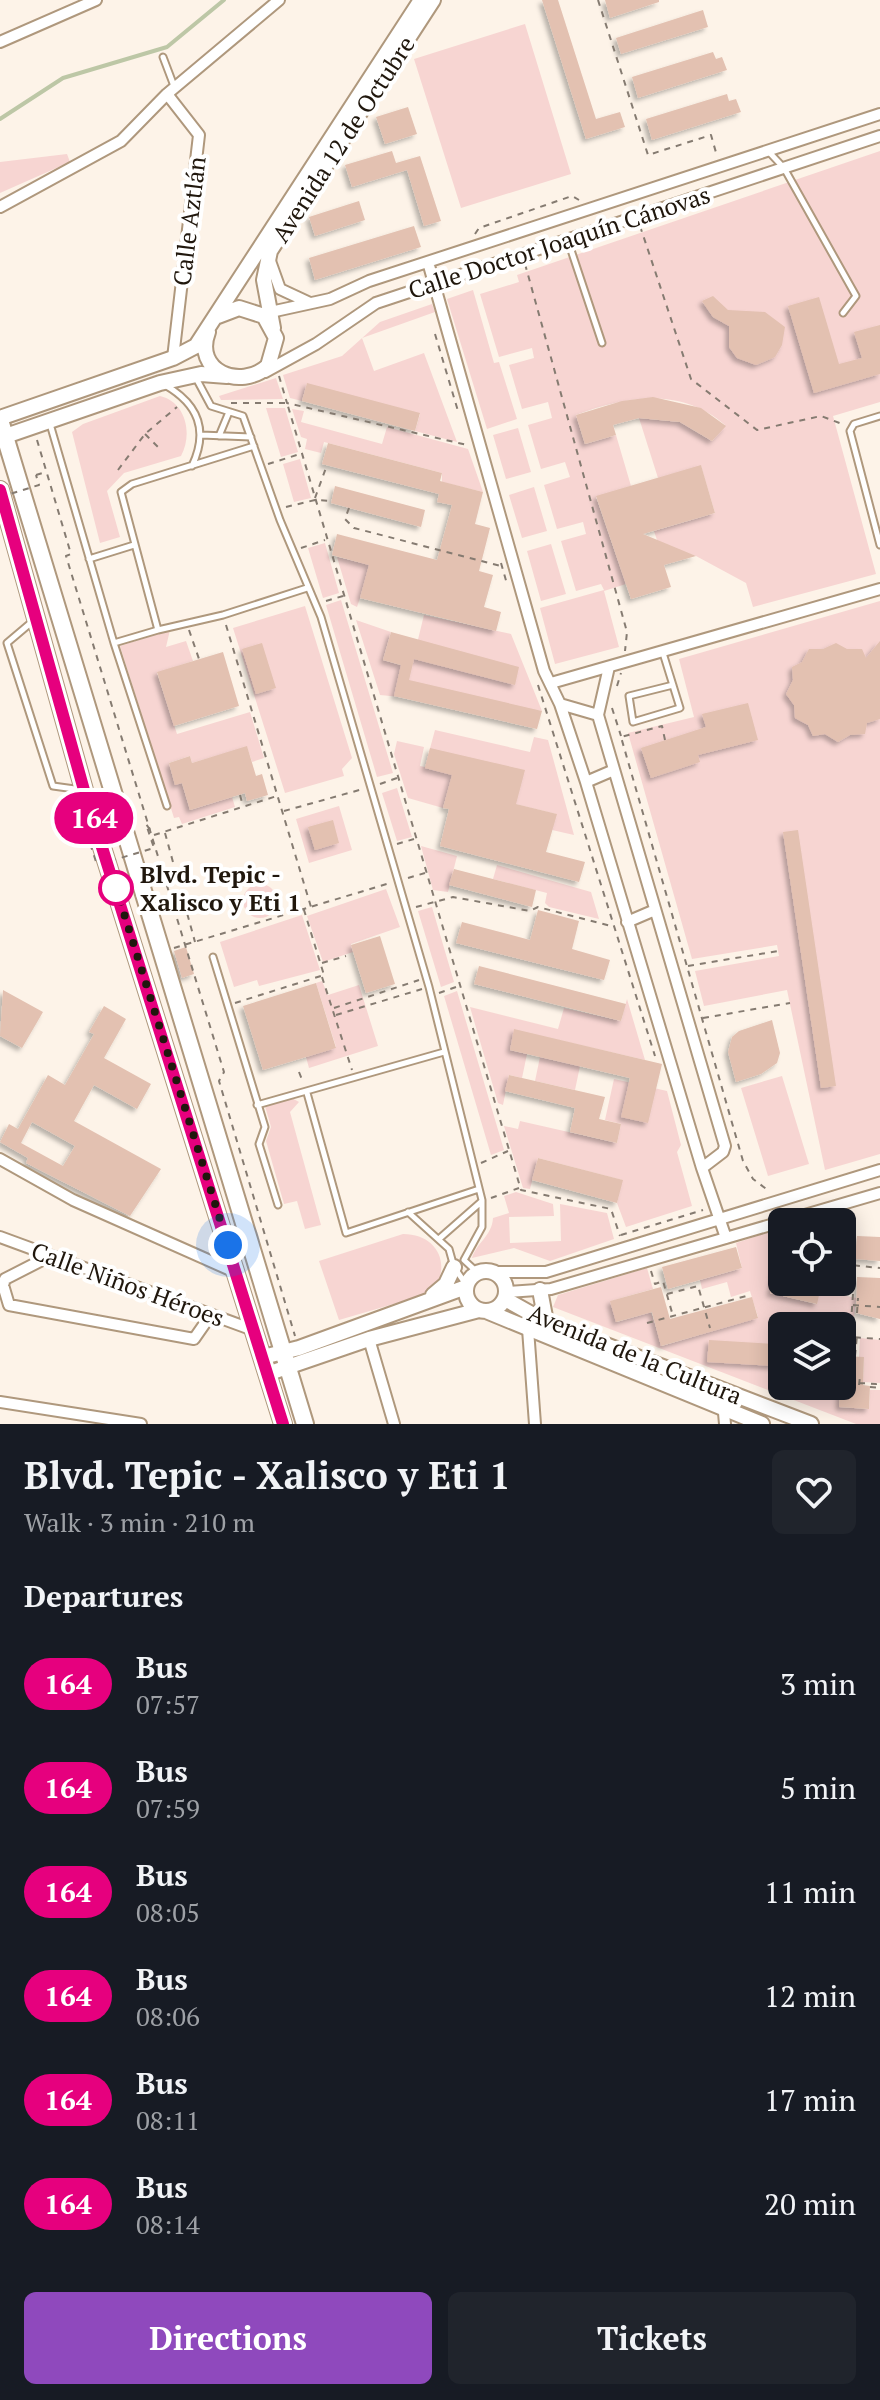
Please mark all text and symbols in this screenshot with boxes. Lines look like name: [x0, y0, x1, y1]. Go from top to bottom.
street label: Avenida 12 de Octubre: [264, 30, 422, 248]
street label: Calle Aztlán: [165, 154, 213, 288]
street label: Calle Doctor Joaquín Cánovas: [404, 178, 714, 306]
line badge: 164: [48, 792, 140, 844]
text: 164: [70, 799, 118, 836]
place label: Blvd. Tepic - Xalisco y Eti 1: [140, 858, 301, 918]
marker: Blvd. Tepic - Xalisco y Eti 1: [99, 871, 133, 905]
map controls: [768, 1208, 856, 1400]
button: locate: [768, 1208, 856, 1296]
your location: [208, 1225, 248, 1265]
street label: Calle Niños Héroes: [27, 1234, 229, 1334]
street label: Avenida de la Cultura: [523, 1296, 747, 1412]
button: layers: [768, 1312, 856, 1400]
text: Blvd. Tepic - Xalisco y Eti 1: [24, 1450, 511, 1500]
button: heart: [772, 1450, 856, 1534]
text: Walk · 3 min · 210 m: [24, 1505, 255, 1539]
text: Departures: [24, 1576, 183, 1616]
text: Bus: [136, 1647, 188, 1687]
text: 3 min: [780, 1664, 856, 1704]
text: 164: [44, 1665, 92, 1702]
text: 07:57: [136, 1687, 200, 1721]
text: Bus: [136, 1751, 188, 1791]
text: 5 min: [780, 1768, 856, 1808]
text: 164: [44, 1769, 92, 1806]
text: 07:59: [136, 1791, 200, 1825]
text: Bus: [136, 1855, 188, 1895]
text: 11 min: [764, 1872, 856, 1912]
text: 164: [44, 1873, 92, 1910]
text: 08:05: [136, 1895, 200, 1929]
text: Bus: [136, 1959, 188, 1999]
text: 12 min: [764, 1976, 856, 2016]
text: 164: [44, 1977, 92, 2014]
text: 08:06: [136, 1999, 200, 2033]
text: Bus: [136, 2063, 188, 2103]
text: 17 min: [764, 2080, 856, 2120]
text: 164: [44, 2081, 92, 2118]
text: 08:11: [136, 2103, 200, 2137]
text: Bus: [136, 2167, 188, 2207]
text: 20 min: [764, 2184, 856, 2224]
text: 164: [44, 2185, 92, 2222]
text: 08:14: [136, 2207, 200, 2241]
button: Directions: [24, 2292, 432, 2384]
button: Tickets: [448, 2292, 856, 2384]

